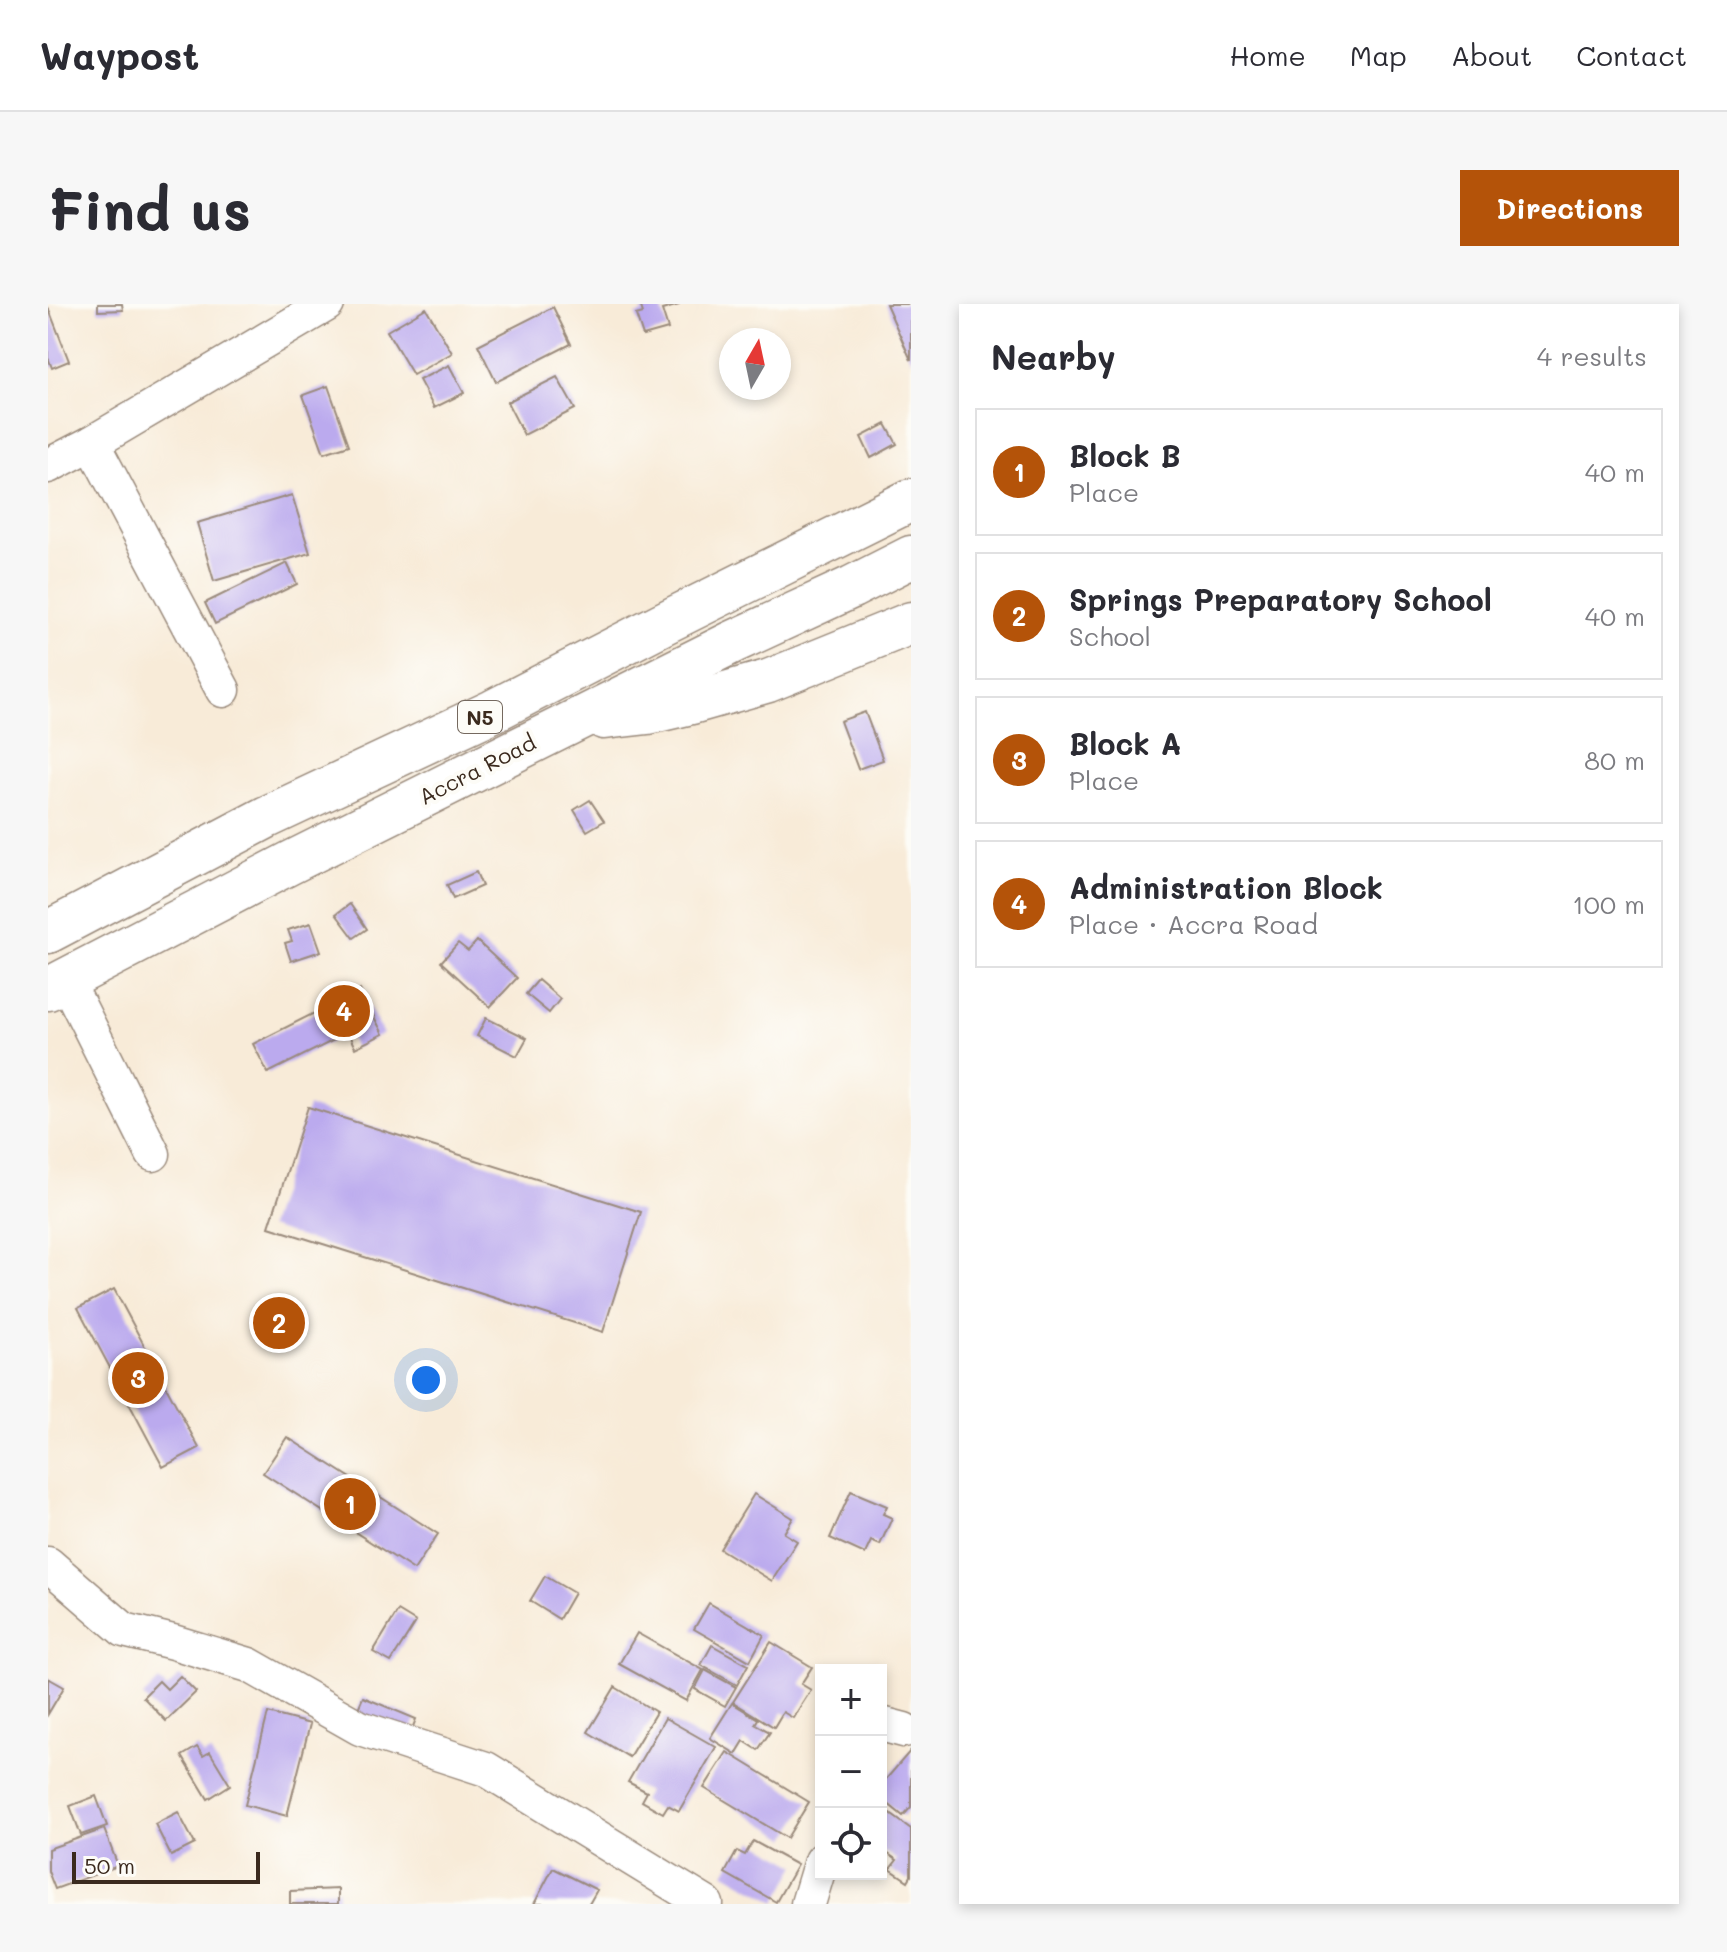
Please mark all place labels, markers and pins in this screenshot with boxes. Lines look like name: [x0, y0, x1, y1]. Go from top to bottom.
pin: 4: [318, 981, 370, 1041]
pin: 2: [253, 1293, 305, 1353]
pin: 3: [112, 1348, 164, 1408]
pin: 1: [324, 1474, 376, 1534]

